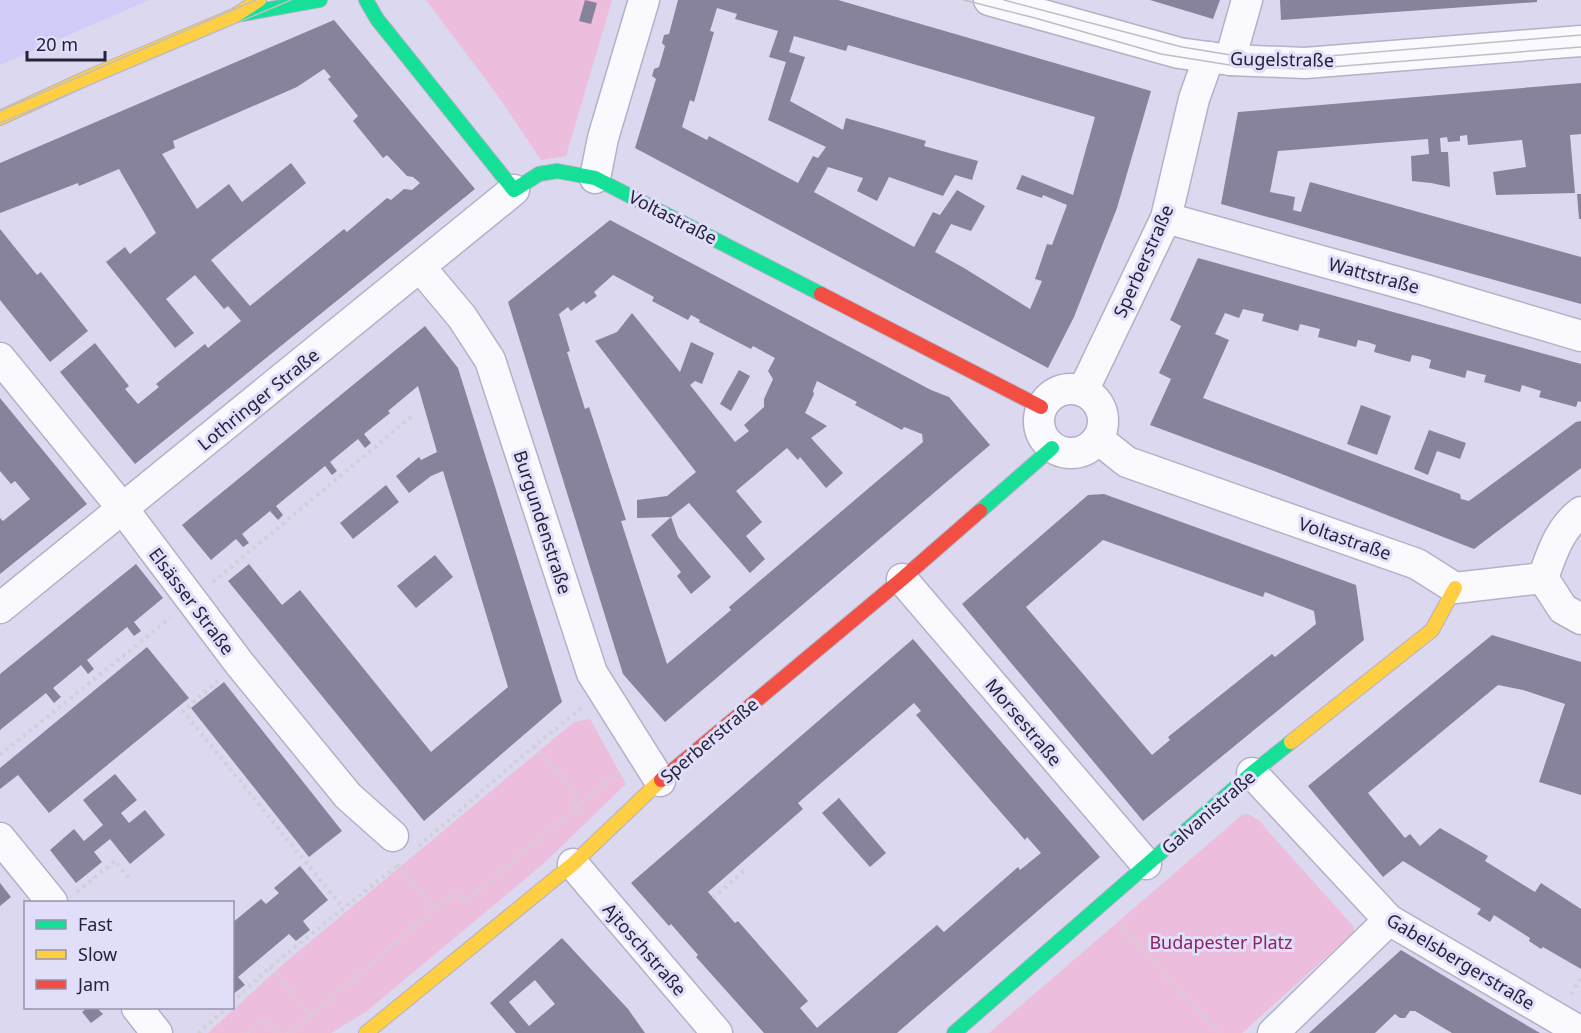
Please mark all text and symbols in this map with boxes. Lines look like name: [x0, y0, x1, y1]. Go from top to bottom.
scale bar: [27, 24, 105, 62]
text: 20 m: [36, 32, 78, 56]
street label: Gugelstraße: [1230, 46, 1334, 72]
street label: Voltastraße: [625, 184, 721, 250]
street label: Sperberstraße: [1107, 201, 1179, 321]
street label: Wattstraße: [1326, 251, 1422, 299]
street label: Lothringer Straße: [192, 343, 324, 455]
street label: Burgundenstraße: [508, 447, 578, 597]
street label: Voltastraße: [1296, 511, 1394, 565]
street label: Elsässer Straße: [144, 543, 240, 659]
street label: Morsestraße: [980, 673, 1068, 771]
street label: Sperberstraße: [655, 692, 763, 788]
street label: Galvanistraße: [1156, 765, 1260, 859]
street label: Ajtoschstraße: [598, 897, 692, 1001]
legend: [24, 901, 234, 1009]
street label: Gabelsbergerstraße: [1383, 907, 1539, 1015]
text: Fast: [78, 912, 113, 936]
park label: Budapester Platz: [1149, 930, 1293, 954]
text: Slow: [78, 942, 117, 966]
text: Jam: [76, 972, 110, 996]

